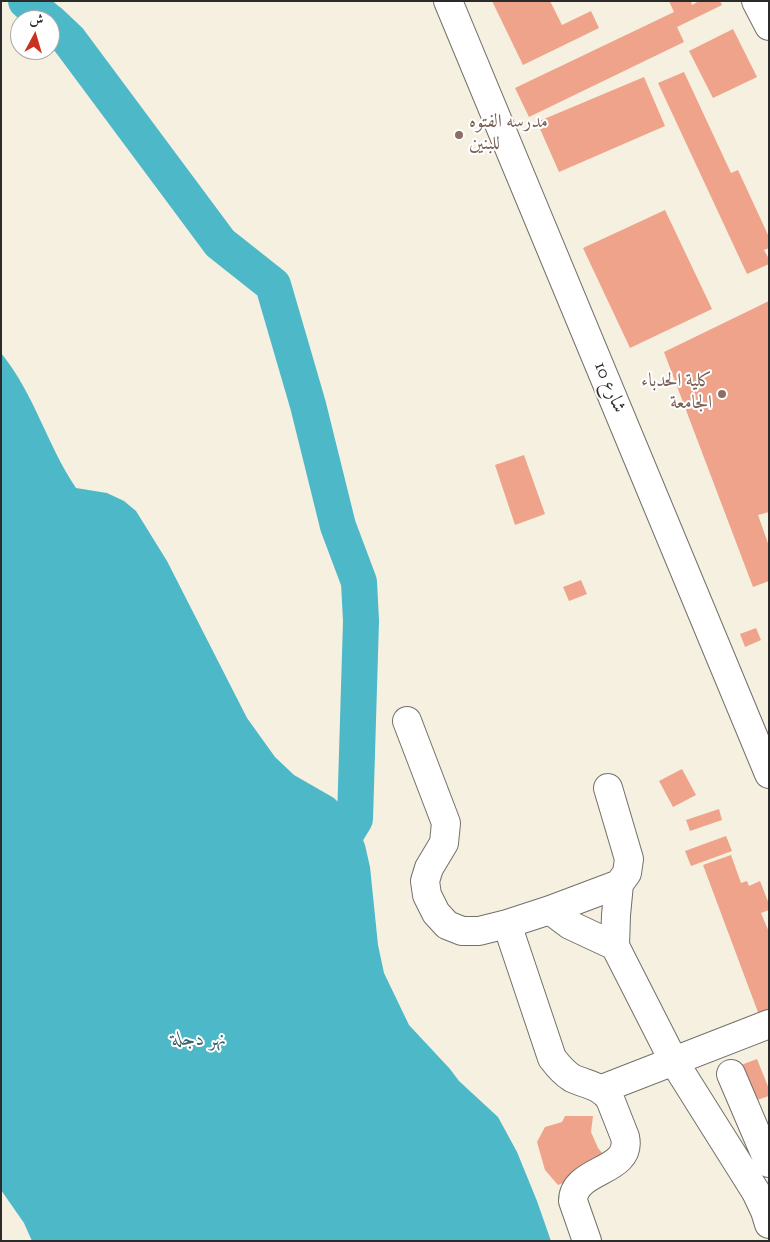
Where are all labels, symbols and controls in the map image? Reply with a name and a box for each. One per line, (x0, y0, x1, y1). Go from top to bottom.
north arrow (10, 10, 60, 60)
text: ش (29, 10, 44, 32)
place label: مدرسه الفتوه للبنين (469, 113, 548, 157)
marker: مدرسه الفتوه للبنين (453, 129, 465, 141)
street label: شارع 10 (587, 359, 629, 417)
place label: كلية الحدباء الجامعة (641, 372, 712, 416)
marker: كلية الحدباء الجامعة (716, 388, 728, 400)
water label: نهر دجلة (172, 1030, 226, 1054)

